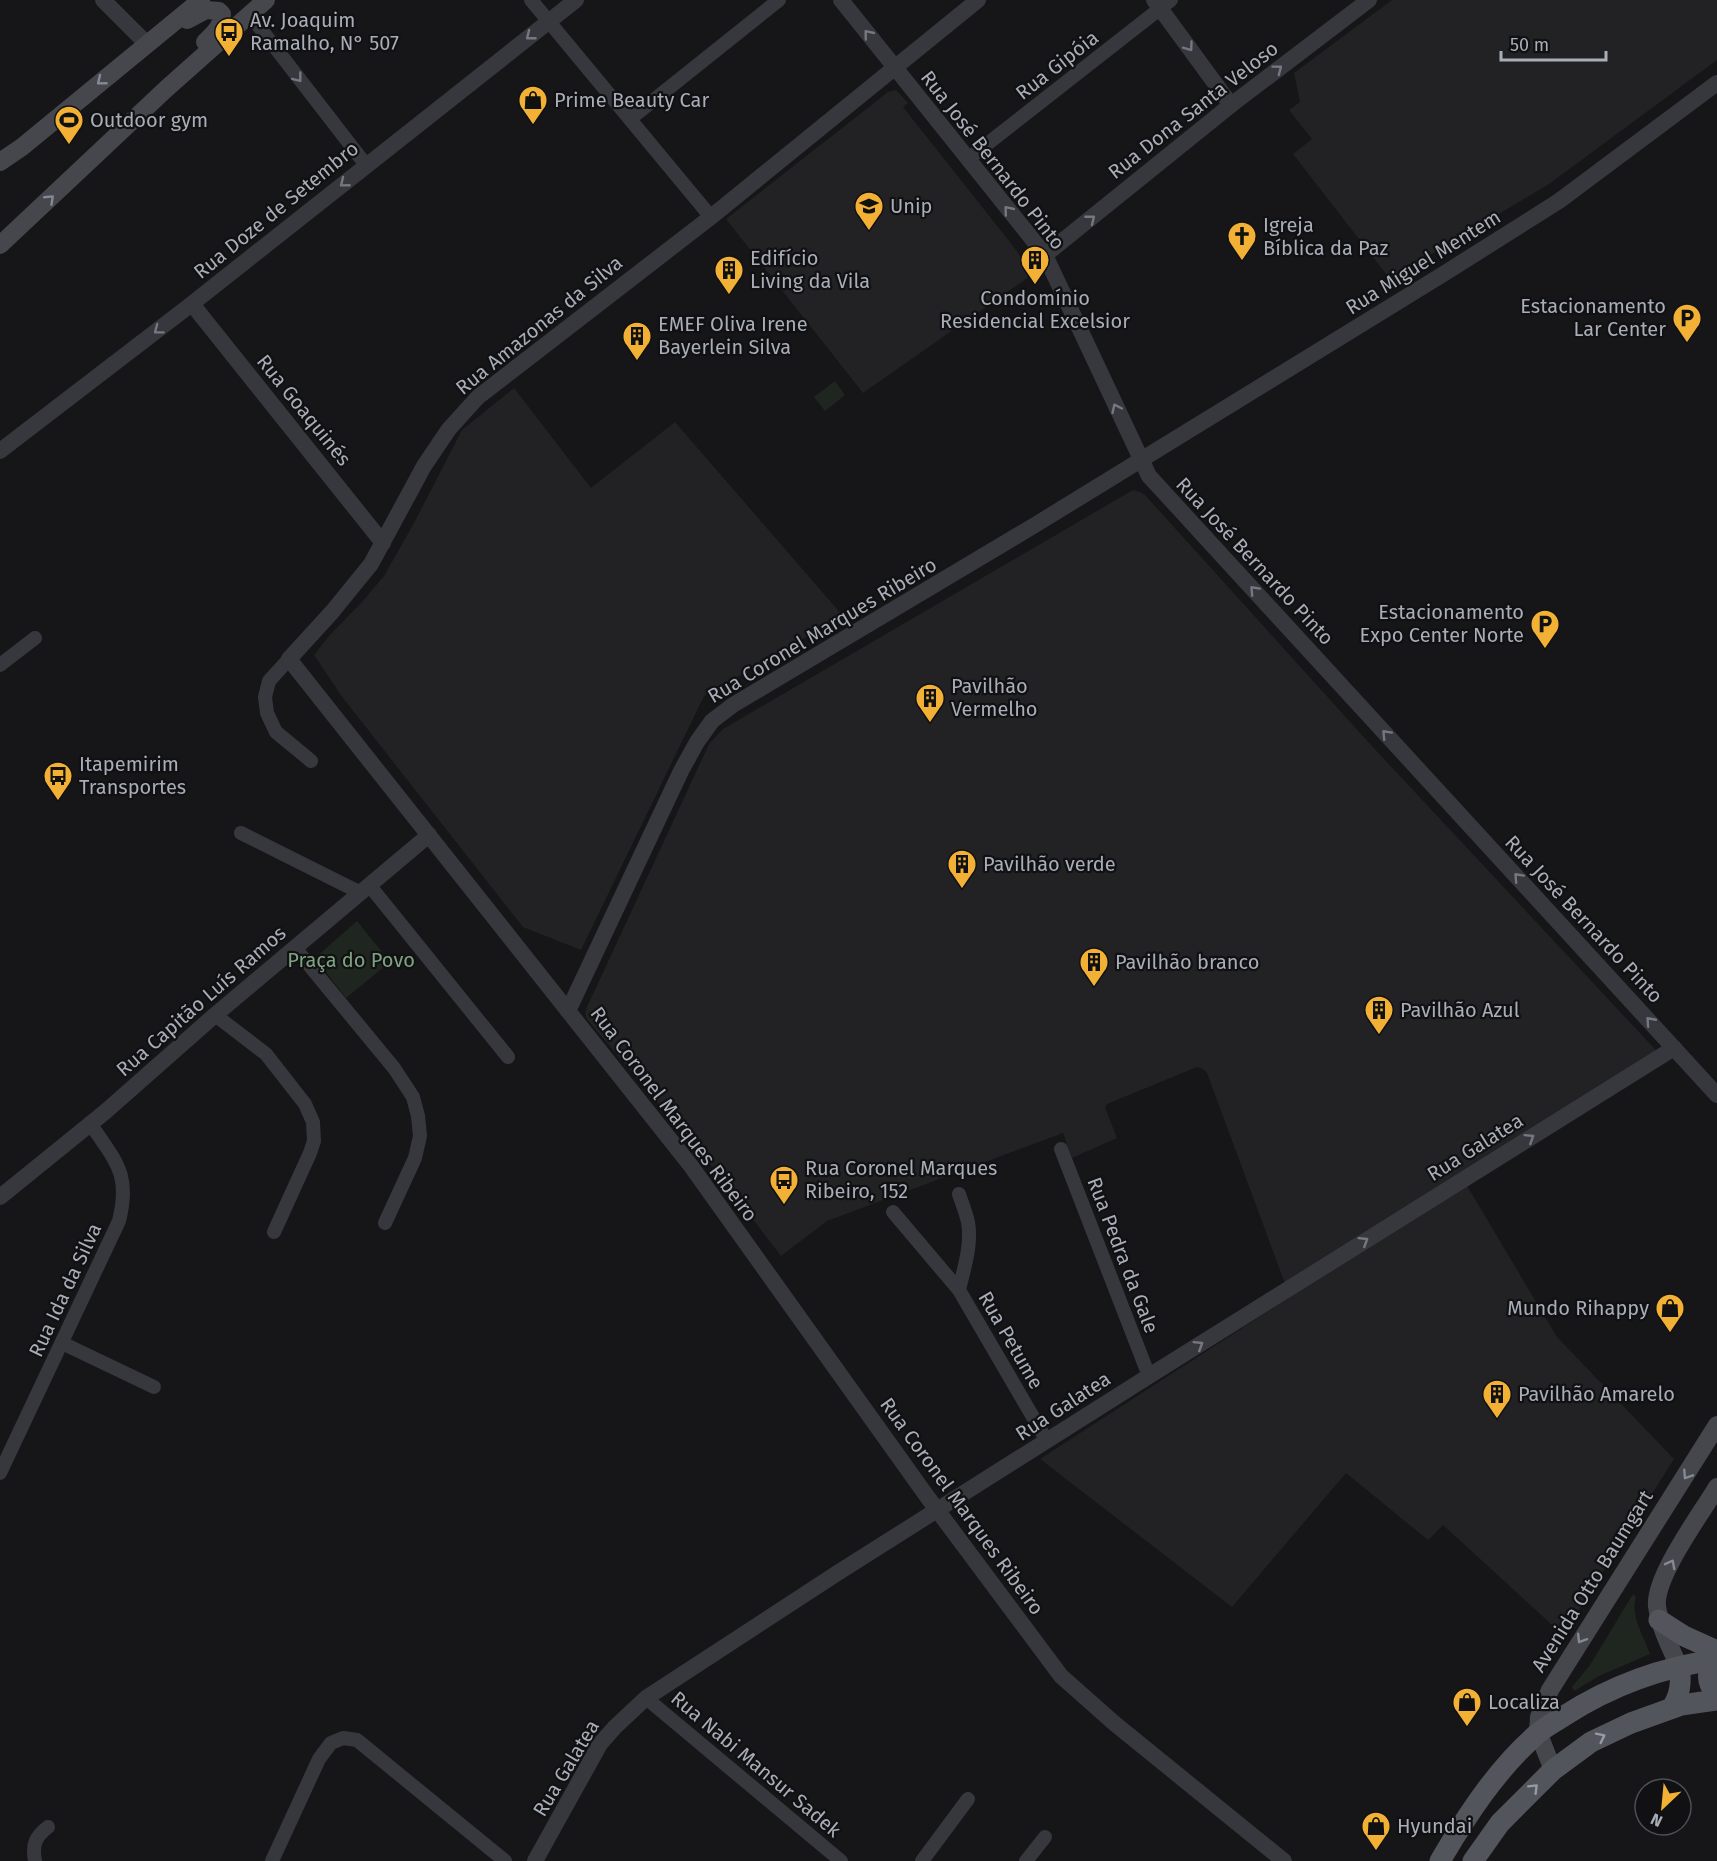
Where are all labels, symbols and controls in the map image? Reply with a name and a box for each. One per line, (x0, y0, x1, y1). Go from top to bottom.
place label: Av. Joaquim Ramalho, N° 507 (250, 8, 399, 55)
bus stop icon: Av. Joaquim Ramalho, N° 507 (213, 16, 245, 58)
scale bar (1501, 24, 1606, 62)
street label: Rua Gipóia (1011, 25, 1103, 105)
one-way arrow (526, 29, 537, 40)
one-way arrow (864, 29, 875, 40)
text: 50 m (1510, 34, 1549, 56)
street label: Rua Dona Santa Veloso (1103, 36, 1283, 184)
one-way arrow (1181, 41, 1192, 52)
street label: Rua José Bernardo Pinto (916, 66, 1070, 254)
one-way arrow (1271, 66, 1282, 77)
one-way arrow (291, 71, 302, 82)
one-way arrow (97, 74, 108, 85)
shop icon: Prime Beauty Car (517, 84, 549, 126)
place label: Prime Beauty Car (554, 88, 709, 112)
sports icon: Outdoor gym (53, 104, 85, 146)
place label: Outdoor gym (90, 108, 208, 132)
street label: Rua Doze de Setembro (189, 136, 363, 284)
one-way arrow (340, 175, 351, 186)
school or university icon: Unip (853, 190, 885, 232)
place label: Unip (890, 194, 932, 218)
one-way arrow (44, 195, 54, 206)
street label: Rua Miguel Mentem (1341, 205, 1505, 319)
one-way arrow (1005, 206, 1016, 217)
place label: Igreja Bíblica da Paz (1263, 213, 1389, 260)
one-way arrow (1084, 215, 1095, 226)
church icon: Igreja Bíblica da Paz (1226, 220, 1258, 262)
building icon: Condomínio Residencial Excelsior (1019, 244, 1051, 286)
place label: Edifício Living da Vila (750, 246, 870, 293)
street label: Rua Amazonas da Silva (451, 250, 627, 400)
building icon: Edifício Living da Vila (713, 254, 745, 296)
place label: Condomínio Residencial Excelsior (940, 286, 1130, 333)
place label: Estacionamento Lar Center (1520, 294, 1666, 341)
parking icon: Estacionamento Lar Center (1671, 302, 1703, 344)
place label: EMEF Oliva Irene Bayerlein Silva (658, 312, 808, 359)
building icon: EMEF Oliva Irene Bayerlein Silva (621, 320, 653, 362)
one-way arrow (154, 322, 165, 333)
street label: Rua Goaquinés (252, 350, 356, 470)
one-way arrow (1111, 403, 1123, 414)
street label: Rua José Bernardo Pinto (1171, 472, 1339, 650)
street label: Rua Coronel Marques Ribeiro (703, 552, 941, 708)
one-way arrow (1250, 586, 1261, 597)
place label: Estacionamento Expo Center Norte (1360, 600, 1524, 647)
parking icon: Estacionamento Expo Center Norte (1529, 608, 1561, 650)
place label: Pavilhão Vermelho (951, 674, 1038, 721)
building icon: Pavilhão Vermelho (914, 682, 946, 724)
one-way arrow (1382, 730, 1393, 740)
place label: Itapemirim Transportes (79, 752, 186, 799)
bus stop icon: Itapemirim Transportes (42, 760, 74, 802)
street label: Rua José Bernardo Pinto (1500, 830, 1668, 1008)
building icon: Pavilhão verde (946, 848, 978, 890)
place label: Pavilhão verde (983, 852, 1116, 876)
one-way arrow (1514, 874, 1525, 884)
street label: Rua Capitão Luís Ramos (111, 921, 291, 1081)
building icon: Pavilhão branco (1078, 946, 1110, 988)
park label: Praça do Povo (287, 948, 415, 973)
place label: Pavilhão branco (1115, 950, 1259, 974)
building icon: Pavilhão Azul (1363, 994, 1395, 1036)
place label: Pavilhão Azul (1400, 998, 1520, 1022)
street label: Rua Coronel Marques Ribeiro (585, 1002, 763, 1226)
one-way arrow (1646, 1017, 1657, 1028)
street label: Rua Galatea (1423, 1108, 1527, 1186)
one-way arrow (1523, 1134, 1534, 1145)
place label: Rua Coronel Marques Ribeiro, 152 (805, 1156, 997, 1203)
bus stop icon: Rua Coronel Marques Ribeiro, 152 (768, 1164, 800, 1206)
street label: Rua Pedra da Gale (1082, 1174, 1164, 1336)
street label: Rua Ida da Silva (24, 1219, 106, 1361)
one-way arrow (1358, 1237, 1368, 1249)
street label: Rua Petume (973, 1287, 1049, 1393)
shop icon: Mundo Rihappy (1654, 1292, 1686, 1334)
place label: Mundo Rihappy (1507, 1296, 1649, 1320)
one-way arrow (1193, 1340, 1203, 1352)
street label: Rua Galatea (1011, 1366, 1115, 1446)
building icon: Pavilhão Amarelo (1481, 1378, 1513, 1420)
place label: Pavilhão Amarelo (1518, 1382, 1675, 1406)
street label: Rua Coronel Marques Ribeiro (875, 1393, 1049, 1619)
one-way arrow (1683, 1468, 1694, 1479)
street label: Avenida Otto Baumgart (1526, 1485, 1658, 1677)
one-way arrow (1664, 1560, 1675, 1571)
one-way arrow (1577, 1633, 1589, 1643)
street label: Rua Nabi Mansur Sadek (666, 1686, 846, 1843)
shop icon: Localiza (1451, 1686, 1483, 1728)
place label: Localiza (1488, 1690, 1560, 1714)
street label: Rua Galatea (528, 1715, 604, 1821)
one-way arrow (1595, 1733, 1606, 1745)
north arrow (1633, 1777, 1693, 1837)
one-way arrow (1527, 1785, 1538, 1796)
text: N (1648, 1809, 1666, 1831)
shop icon: Hyundai (1360, 1810, 1392, 1852)
place label: Hyundai (1397, 1814, 1472, 1838)

